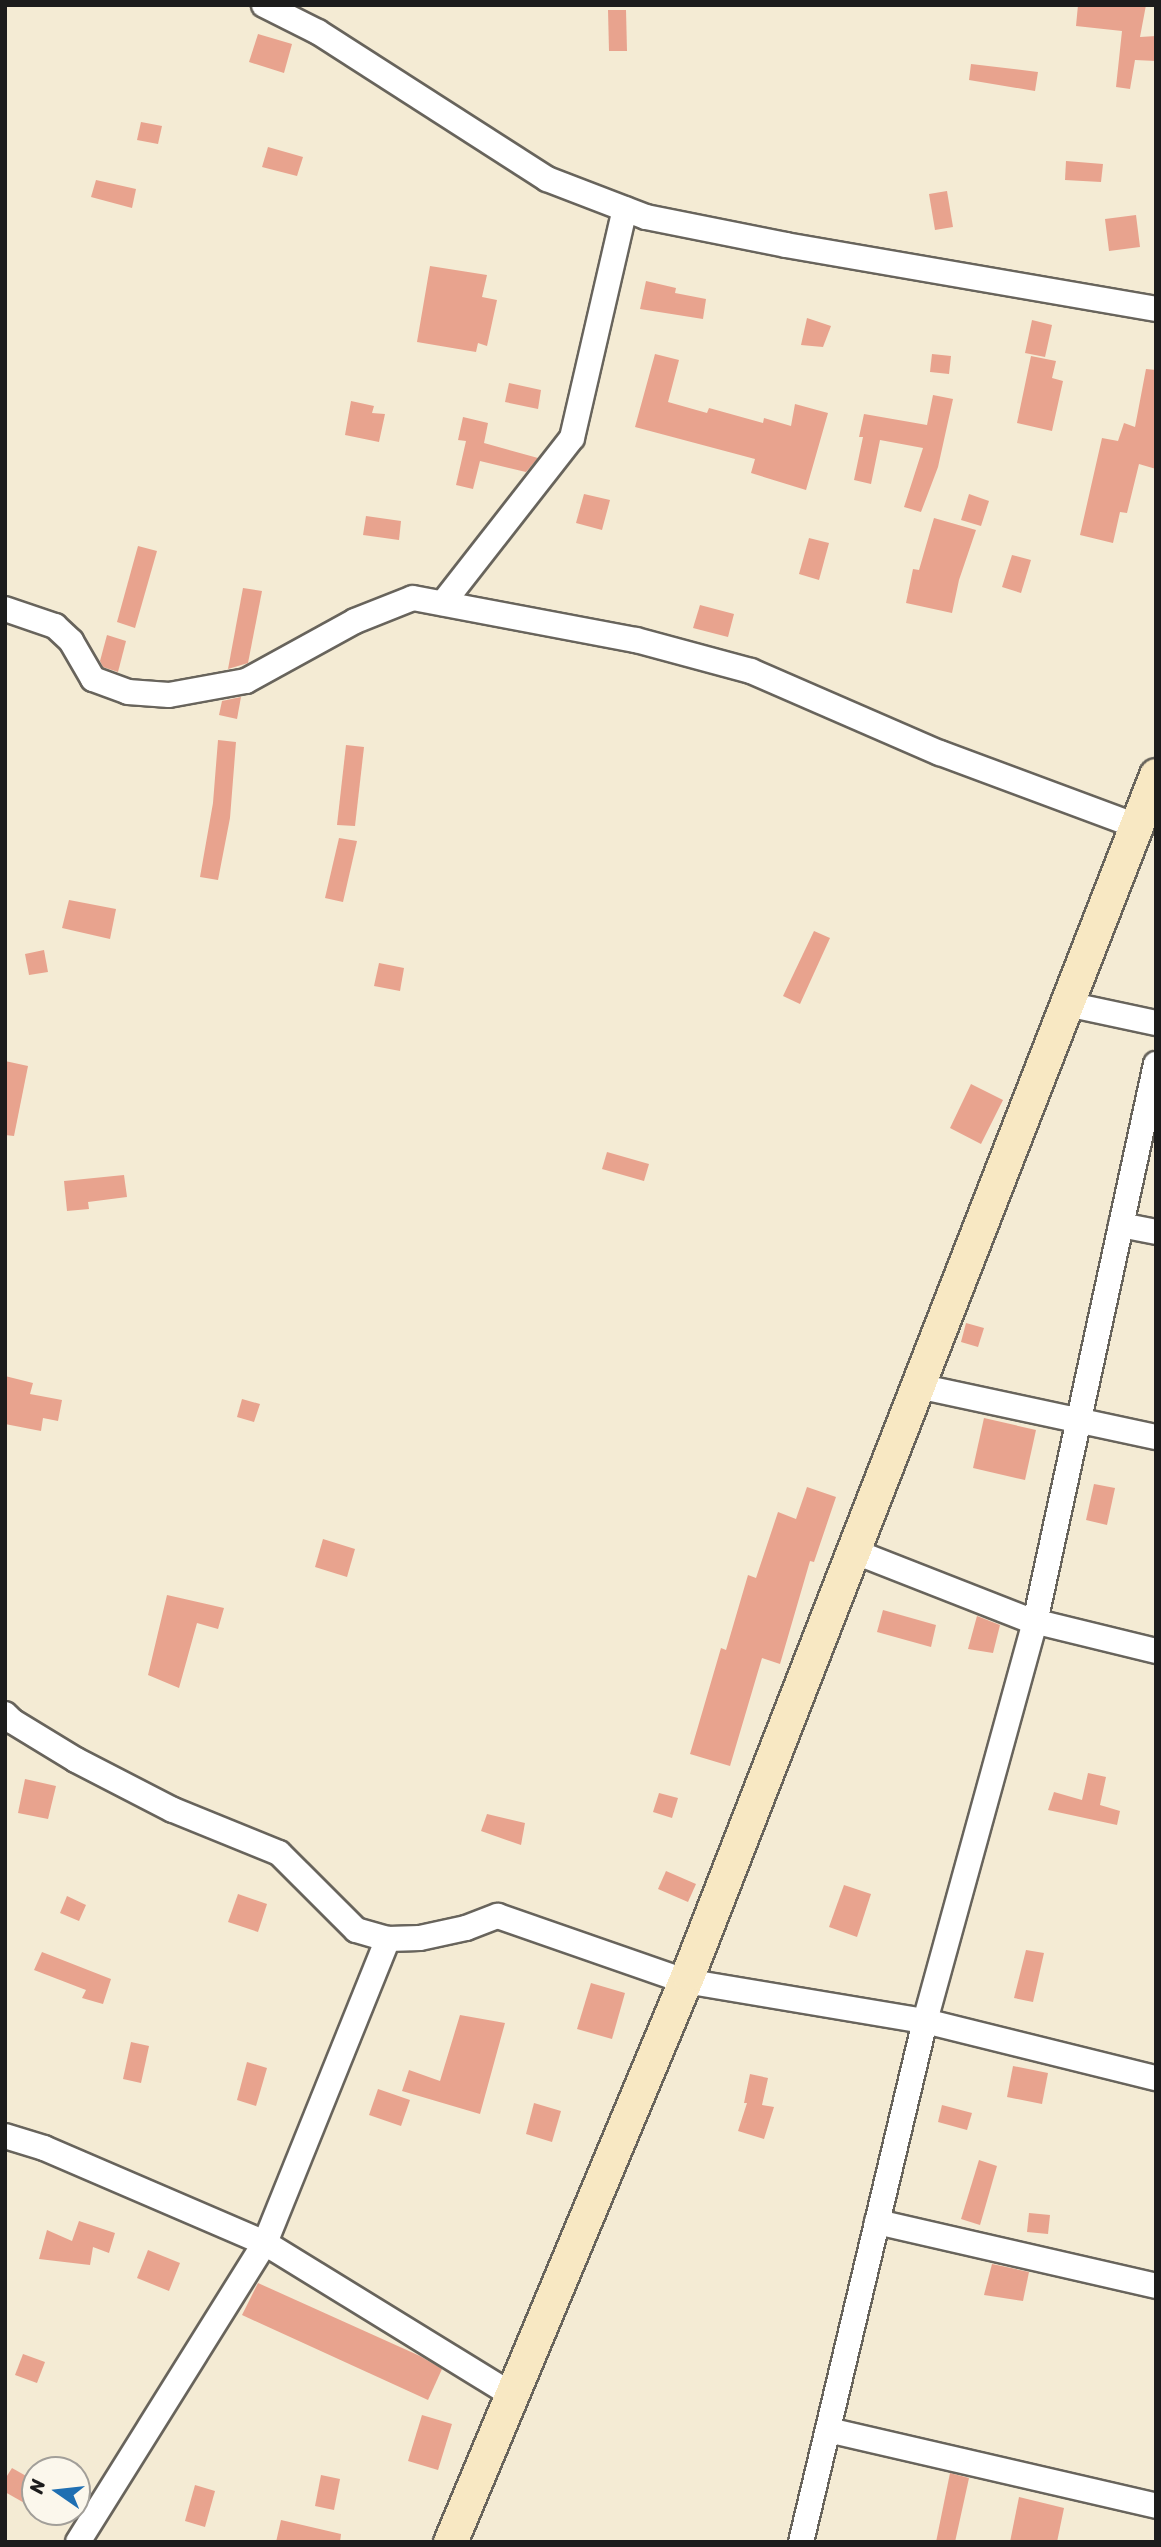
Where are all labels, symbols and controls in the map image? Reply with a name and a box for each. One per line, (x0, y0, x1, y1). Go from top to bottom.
north arrow (21, 2456, 91, 2526)
text: N (19, 2476, 55, 2497)

